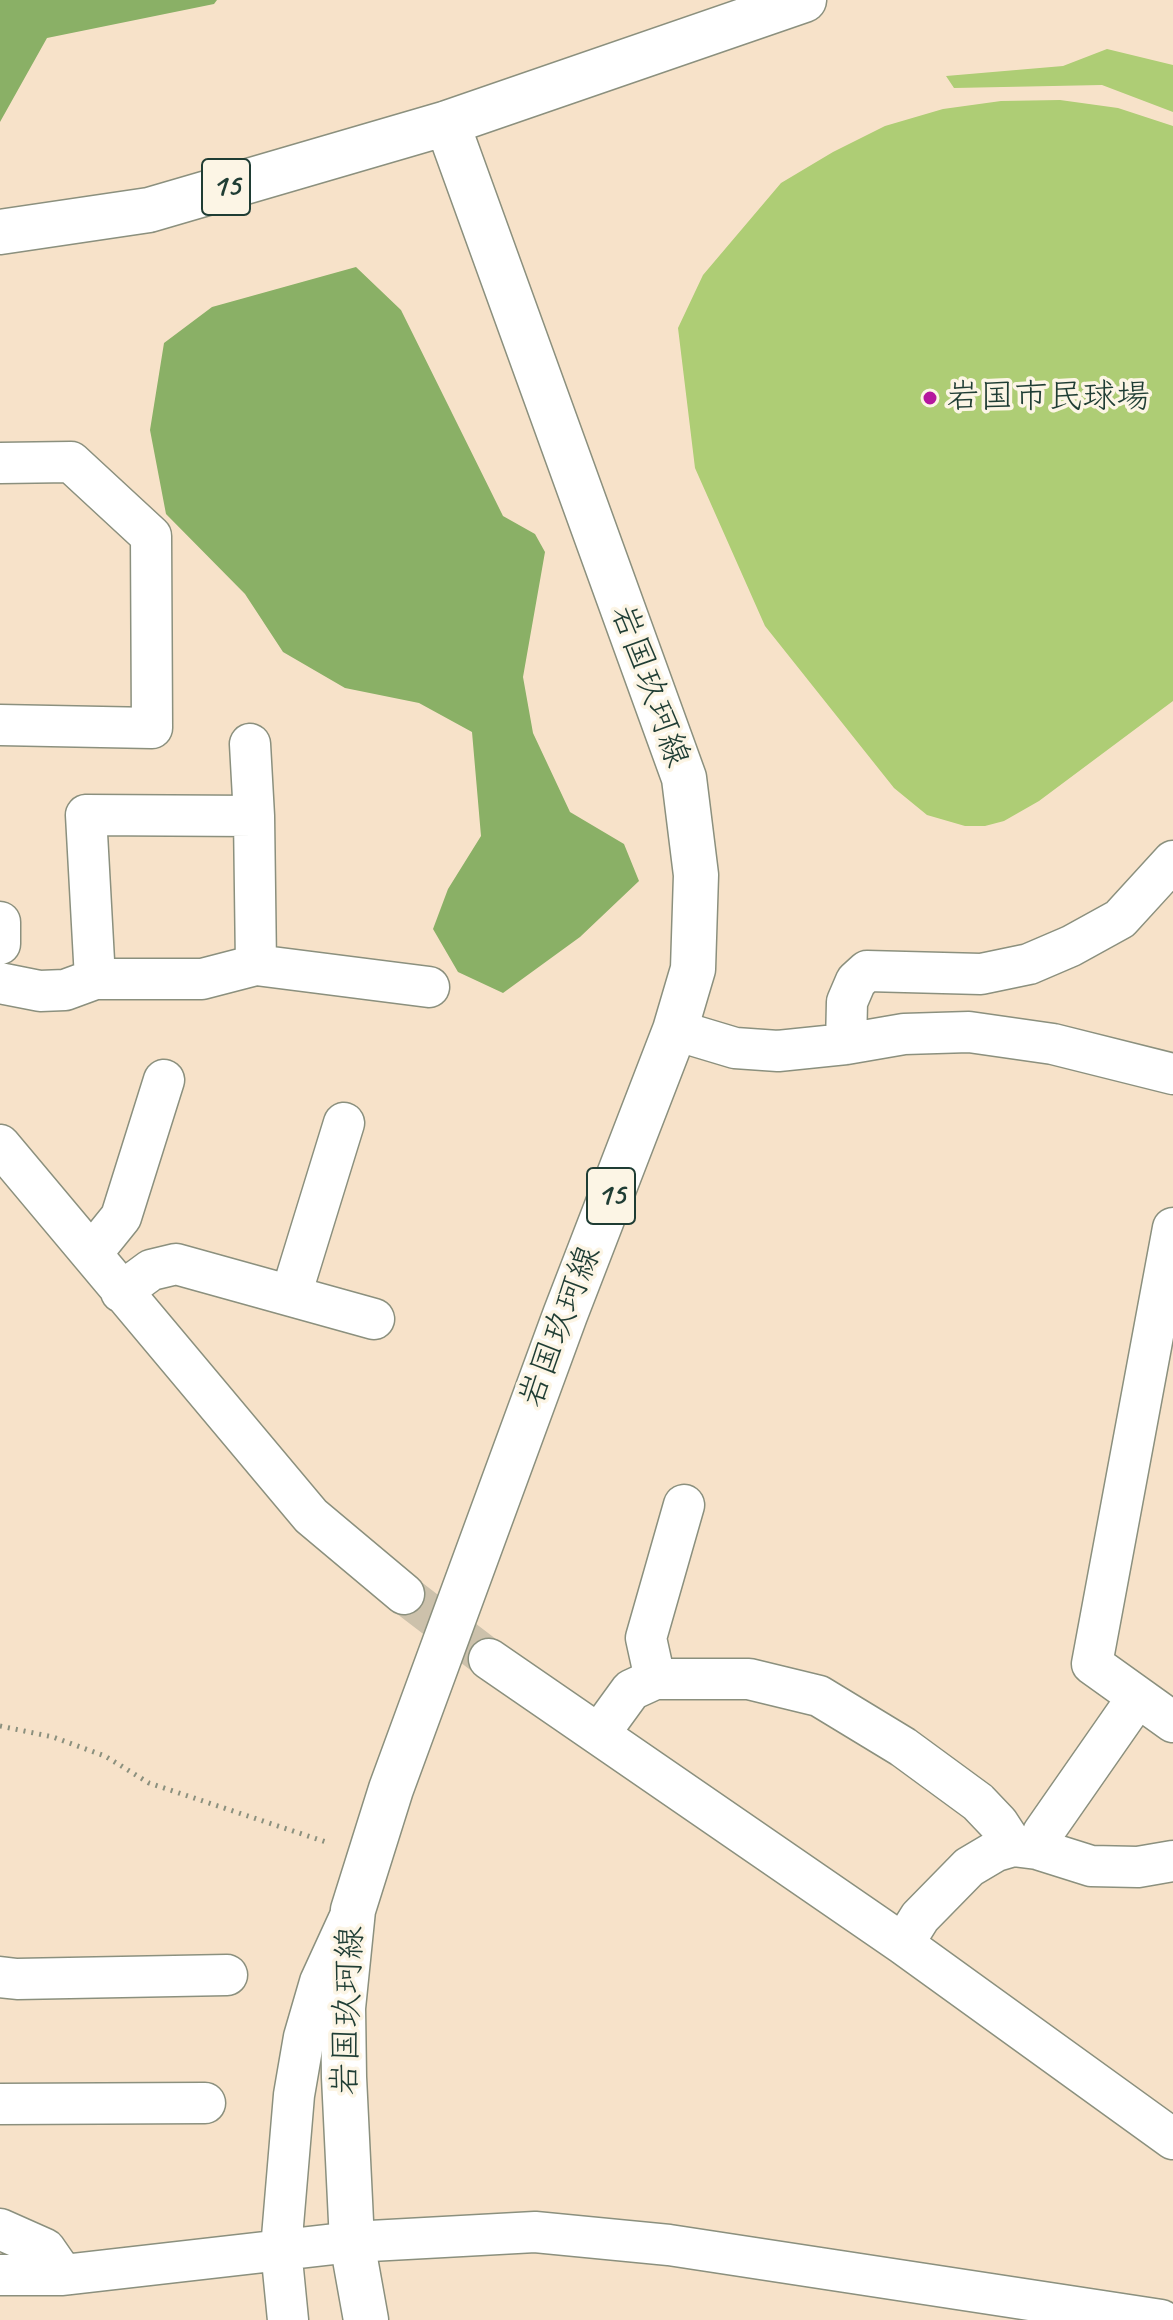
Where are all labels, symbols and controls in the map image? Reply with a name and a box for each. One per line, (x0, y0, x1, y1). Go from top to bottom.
road number: 15 (202, 159, 250, 215)
place label: 岩国市民球場 (946, 378, 1150, 418)
marker: 岩国市民球場 (921, 389, 939, 407)
street label: 岩国玖珂線 (601, 599, 697, 773)
road number: 15 (587, 1168, 635, 1224)
street label: 岩国玖珂線 (511, 1240, 611, 1414)
street label: 岩国玖珂線 (326, 1925, 372, 2097)

